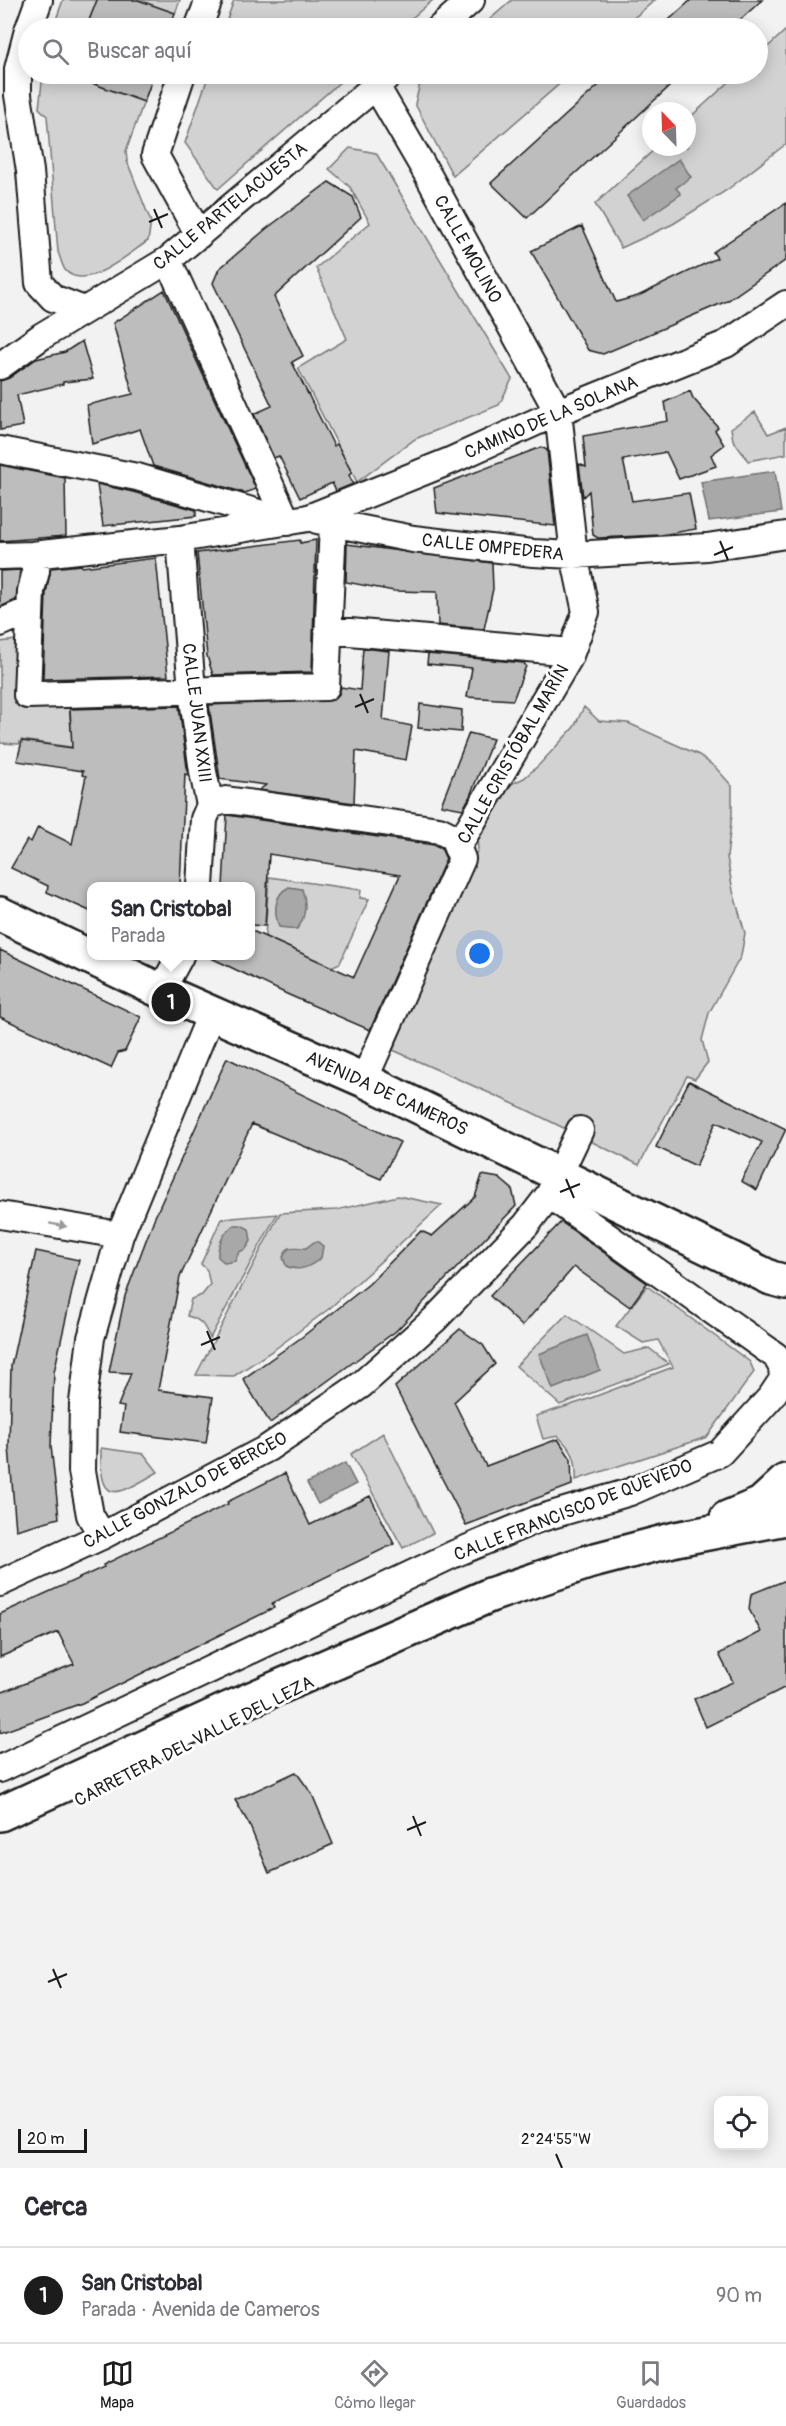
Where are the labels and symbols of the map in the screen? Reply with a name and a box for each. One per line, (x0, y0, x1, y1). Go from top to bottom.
north arrow (642, 102, 696, 156)
street label: CALLE PARTELACUESTA (149, 137, 312, 276)
street label: CALLE MOLINO (429, 191, 507, 307)
street label: CAMINO DE LA SOLANA (461, 370, 642, 464)
street label: CALLE OMPEDERA (421, 529, 565, 566)
street label: CALLE JUAN XXIII (177, 642, 216, 784)
street label: CALLE CRISTÓBAL MARÍN (452, 660, 574, 848)
your location (465, 939, 494, 968)
pin: 1 (152, 980, 190, 1024)
street label: AVENIDA DE CAMEROS (302, 1046, 471, 1141)
one-way arrow (48, 1221, 67, 1230)
street label: CALLE GONZALO DE BERCEO (79, 1427, 291, 1554)
street label: CALLE FRANCISCO DE QUEVEDO (451, 1454, 696, 1567)
street label: CARRETERA DEL VALLE DEL LEZA (71, 1671, 318, 1812)
scale bar (18, 2126, 87, 2154)
text: 2°24'55"W (521, 2130, 591, 2149)

